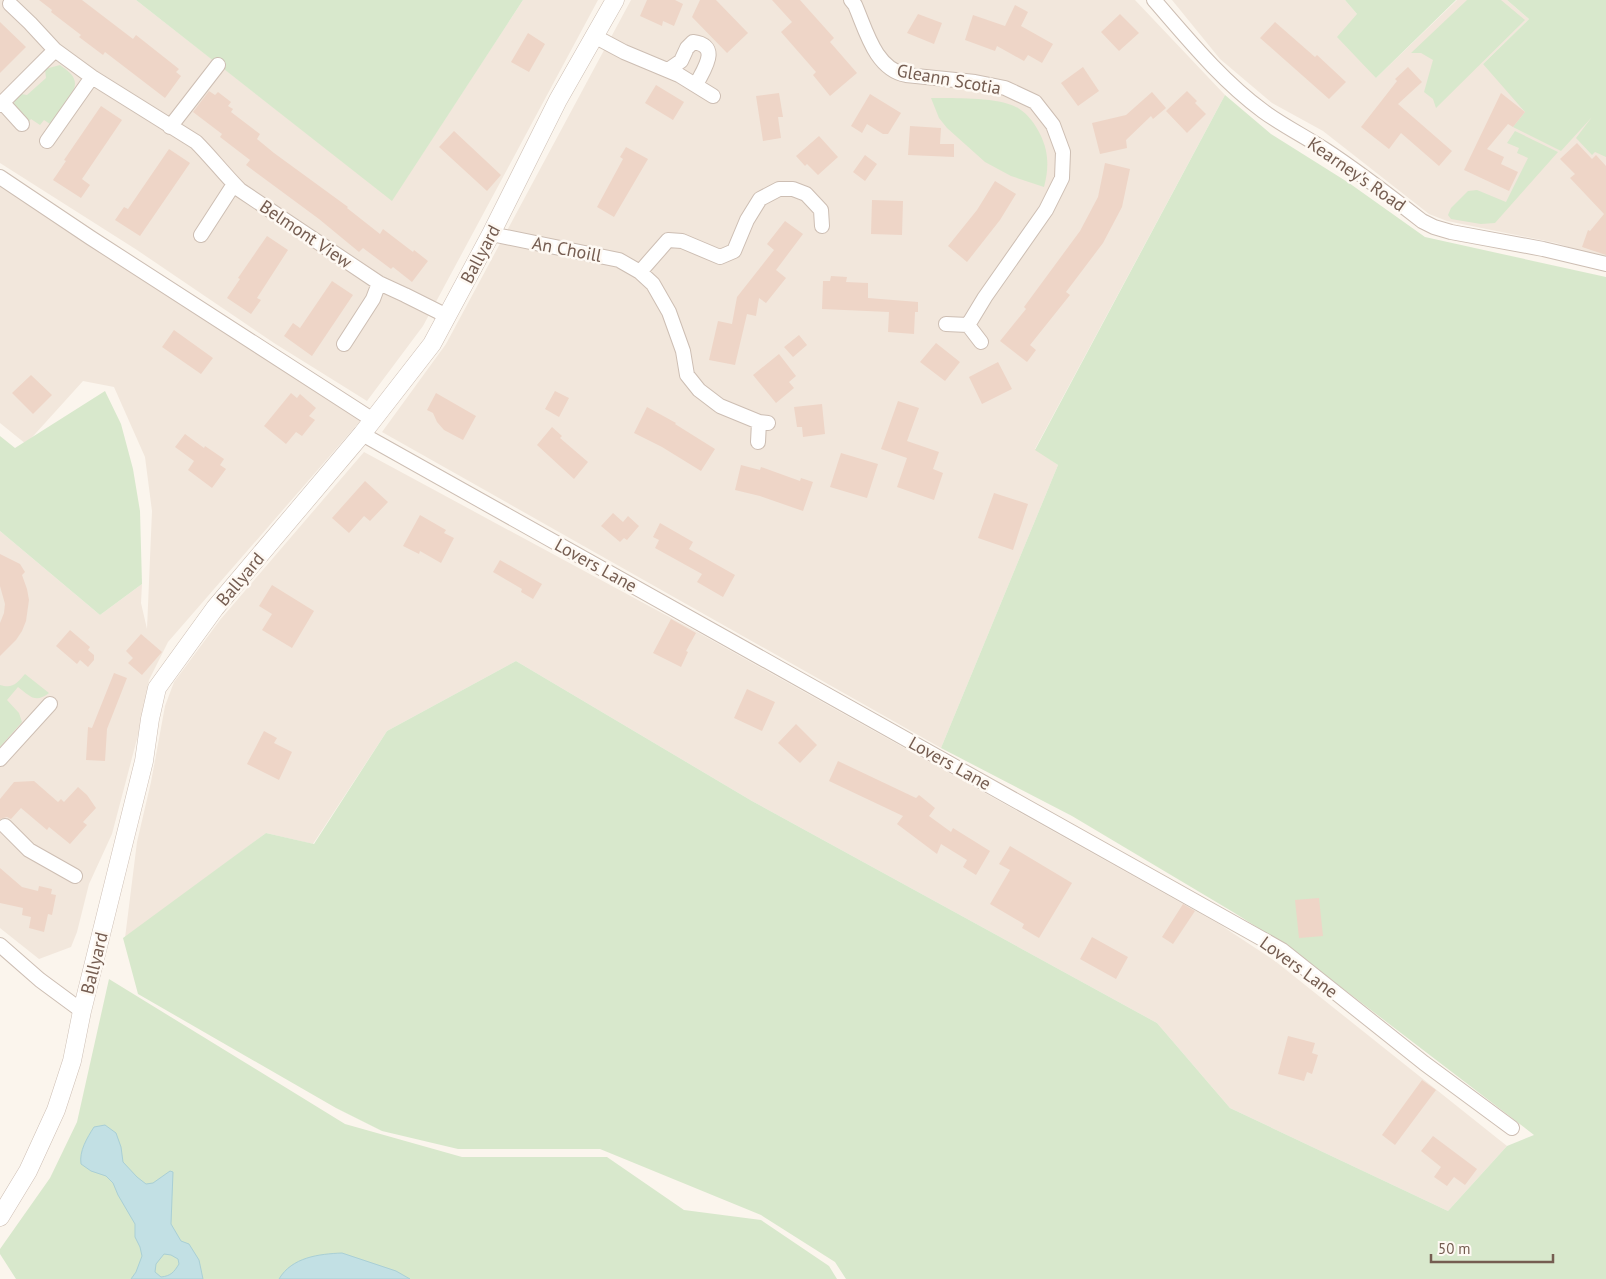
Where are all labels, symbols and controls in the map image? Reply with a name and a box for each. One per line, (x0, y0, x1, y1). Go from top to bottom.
street label: Gleann Scotia (895, 59, 1003, 99)
street label: Kearney's Road (1303, 132, 1411, 216)
street label: Belmont View (255, 195, 357, 274)
street label: Ballyard (455, 221, 505, 287)
street label: An Choill (530, 231, 604, 267)
street label: Lovers Lane (551, 533, 641, 597)
street label: Ballyard (211, 547, 269, 611)
street label: Lovers Lane (905, 731, 995, 795)
street label: Ballyard (75, 930, 113, 996)
street label: Lovers Lane (1256, 931, 1342, 1003)
scale bar (1431, 1232, 1554, 1264)
text: 50 m (1438, 1239, 1471, 1258)

